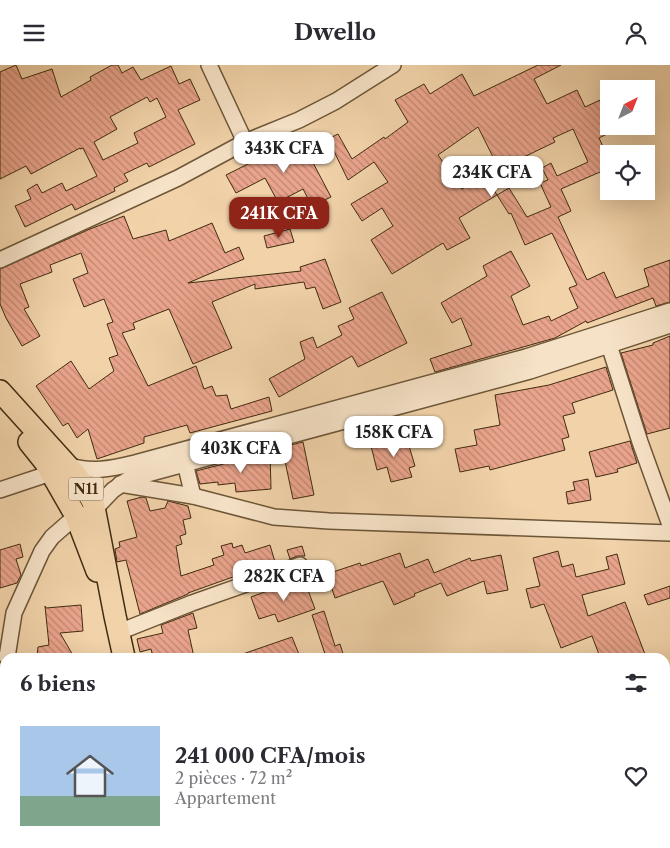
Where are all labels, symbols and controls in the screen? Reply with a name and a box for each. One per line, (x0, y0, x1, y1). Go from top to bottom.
icon: menu (20, 19, 48, 47)
text: Dwello (294, 19, 376, 46)
icon: person (622, 19, 650, 47)
north arrow (600, 80, 655, 135)
map controls (600, 80, 655, 200)
pin: 343K CFA (232, 131, 336, 174)
text: 343K CFA (244, 138, 324, 158)
button: locate (600, 145, 655, 200)
pin: 234K CFA (440, 155, 544, 198)
text: 234K CFA (452, 162, 532, 182)
pin: 241K CFA (227, 197, 331, 239)
text: 241K CFA (240, 203, 318, 223)
pin: 158K CFA (342, 415, 446, 458)
text: 158K CFA (355, 422, 433, 442)
pin: 403K CFA (189, 431, 293, 474)
text: 403K CFA (201, 438, 281, 458)
road number: N11 (68, 477, 104, 501)
pin: 282K CFA (232, 559, 336, 602)
text: 282K CFA (244, 566, 324, 586)
icon: filters (622, 669, 650, 697)
text: 6 biens (20, 671, 96, 696)
text: 241 000 CFA/mois (175, 743, 365, 768)
icon: home (60, 746, 120, 806)
icon: heart (622, 762, 650, 790)
text: 2 pièces · 72 m² (175, 768, 292, 788)
text: Appartement (175, 788, 276, 808)

